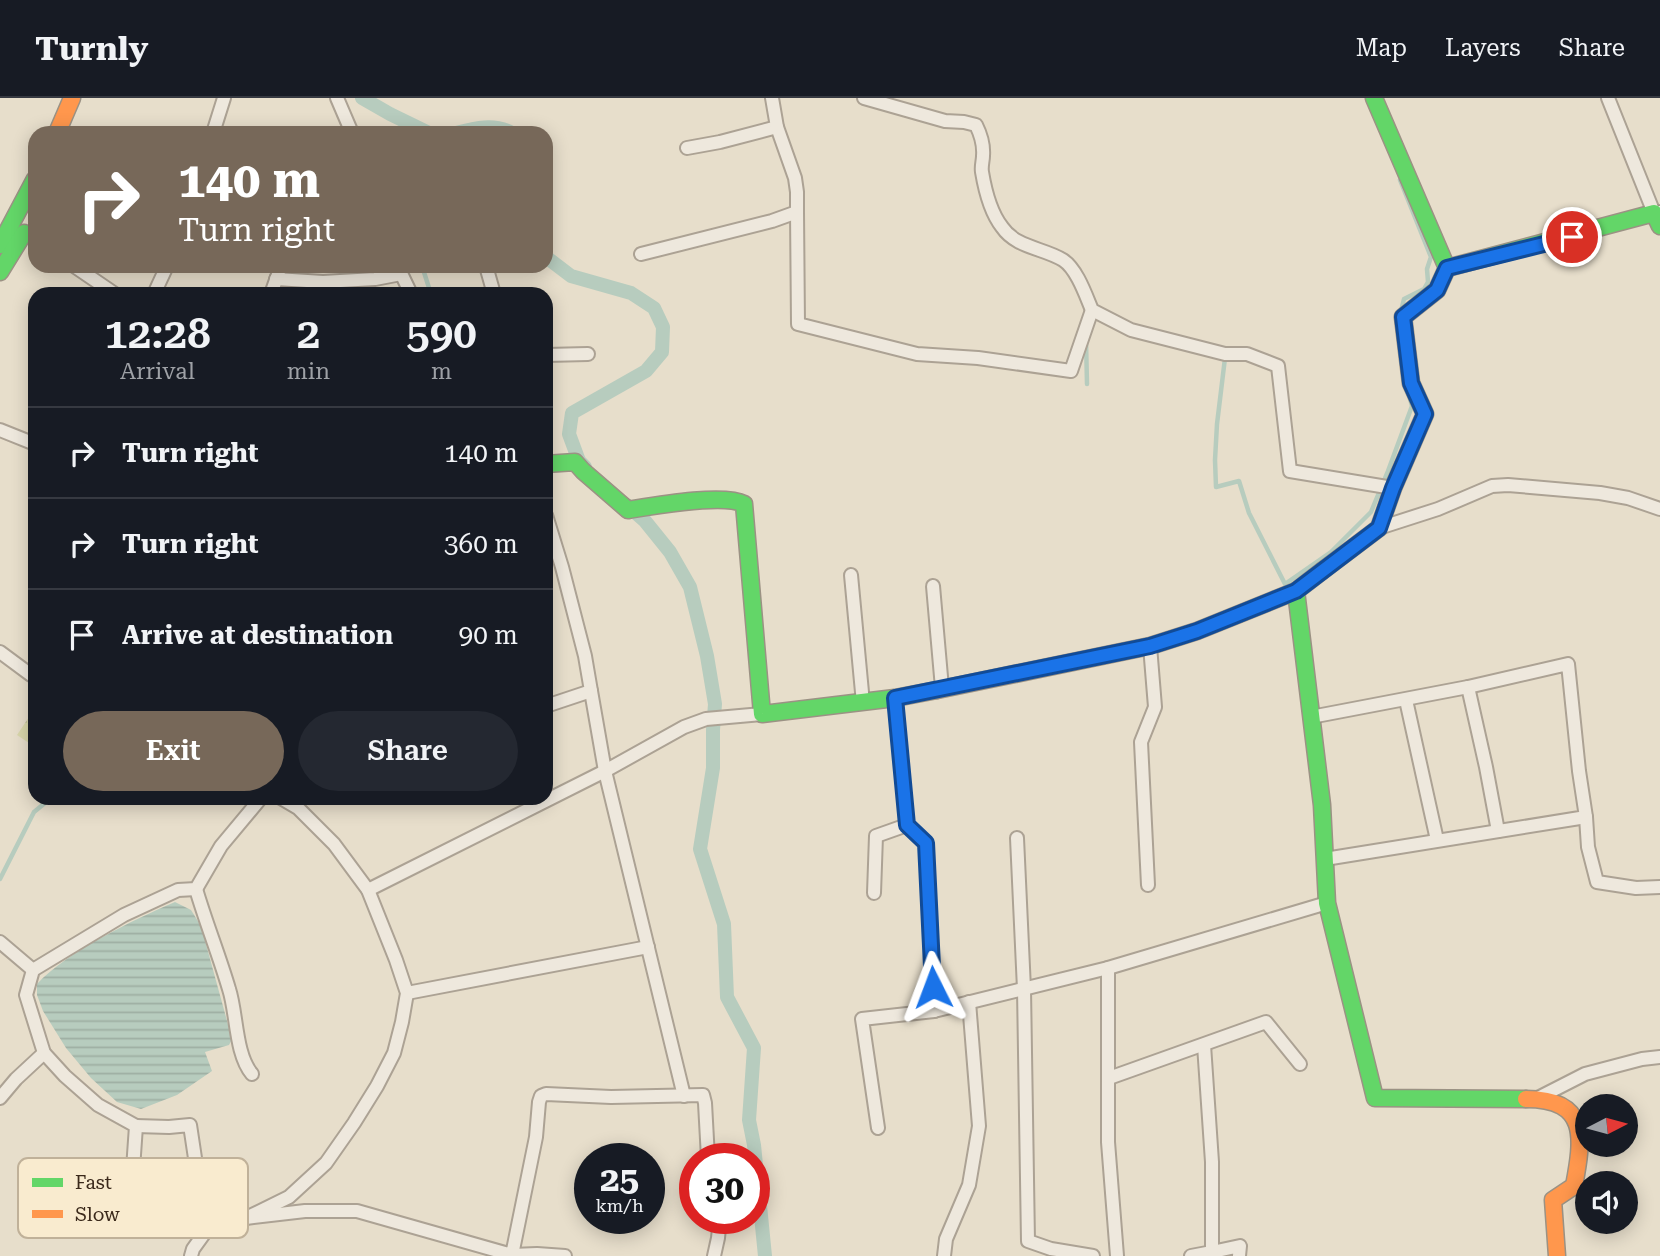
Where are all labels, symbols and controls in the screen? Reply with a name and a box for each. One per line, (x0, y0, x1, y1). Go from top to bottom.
text: Turnly (35, 29, 149, 68)
text: Map (1356, 34, 1407, 62)
text: Layers (1445, 34, 1521, 62)
text: Share (1559, 34, 1625, 62)
text: 140 m (178, 152, 320, 209)
icon: right (63, 154, 154, 245)
pin (1542, 207, 1602, 267)
text: Turn right (178, 211, 335, 249)
icon: arrive (1553, 218, 1591, 256)
text: 12:28 (104, 309, 211, 358)
text: 2 (297, 309, 320, 358)
text: 590 (406, 309, 477, 358)
text: Arrival (120, 358, 195, 385)
text: min (287, 358, 330, 385)
text: m (431, 358, 452, 385)
icon: right (63, 434, 101, 472)
text: Turn right (122, 438, 258, 468)
text: 140 m (444, 438, 518, 468)
icon: right (63, 525, 101, 563)
text: Turn right (122, 529, 258, 559)
text: 360 m (444, 529, 518, 559)
icon: arrive (63, 616, 101, 654)
text: Arrive at destination (122, 620, 393, 650)
text: 90 m (459, 620, 518, 650)
button: Exit (63, 711, 284, 791)
button: Share (298, 711, 518, 791)
position arrow (896, 950, 970, 1024)
north arrow (1575, 1094, 1638, 1157)
map controls (1575, 1094, 1638, 1234)
speed limit sign: 30 (679, 1143, 770, 1234)
legend (18, 1158, 248, 1238)
text: 25 (600, 1159, 639, 1200)
text: Fast (75, 1171, 112, 1194)
button: sound (1575, 1171, 1638, 1234)
text: km/h (595, 1195, 644, 1216)
text: Slow (75, 1203, 120, 1226)

